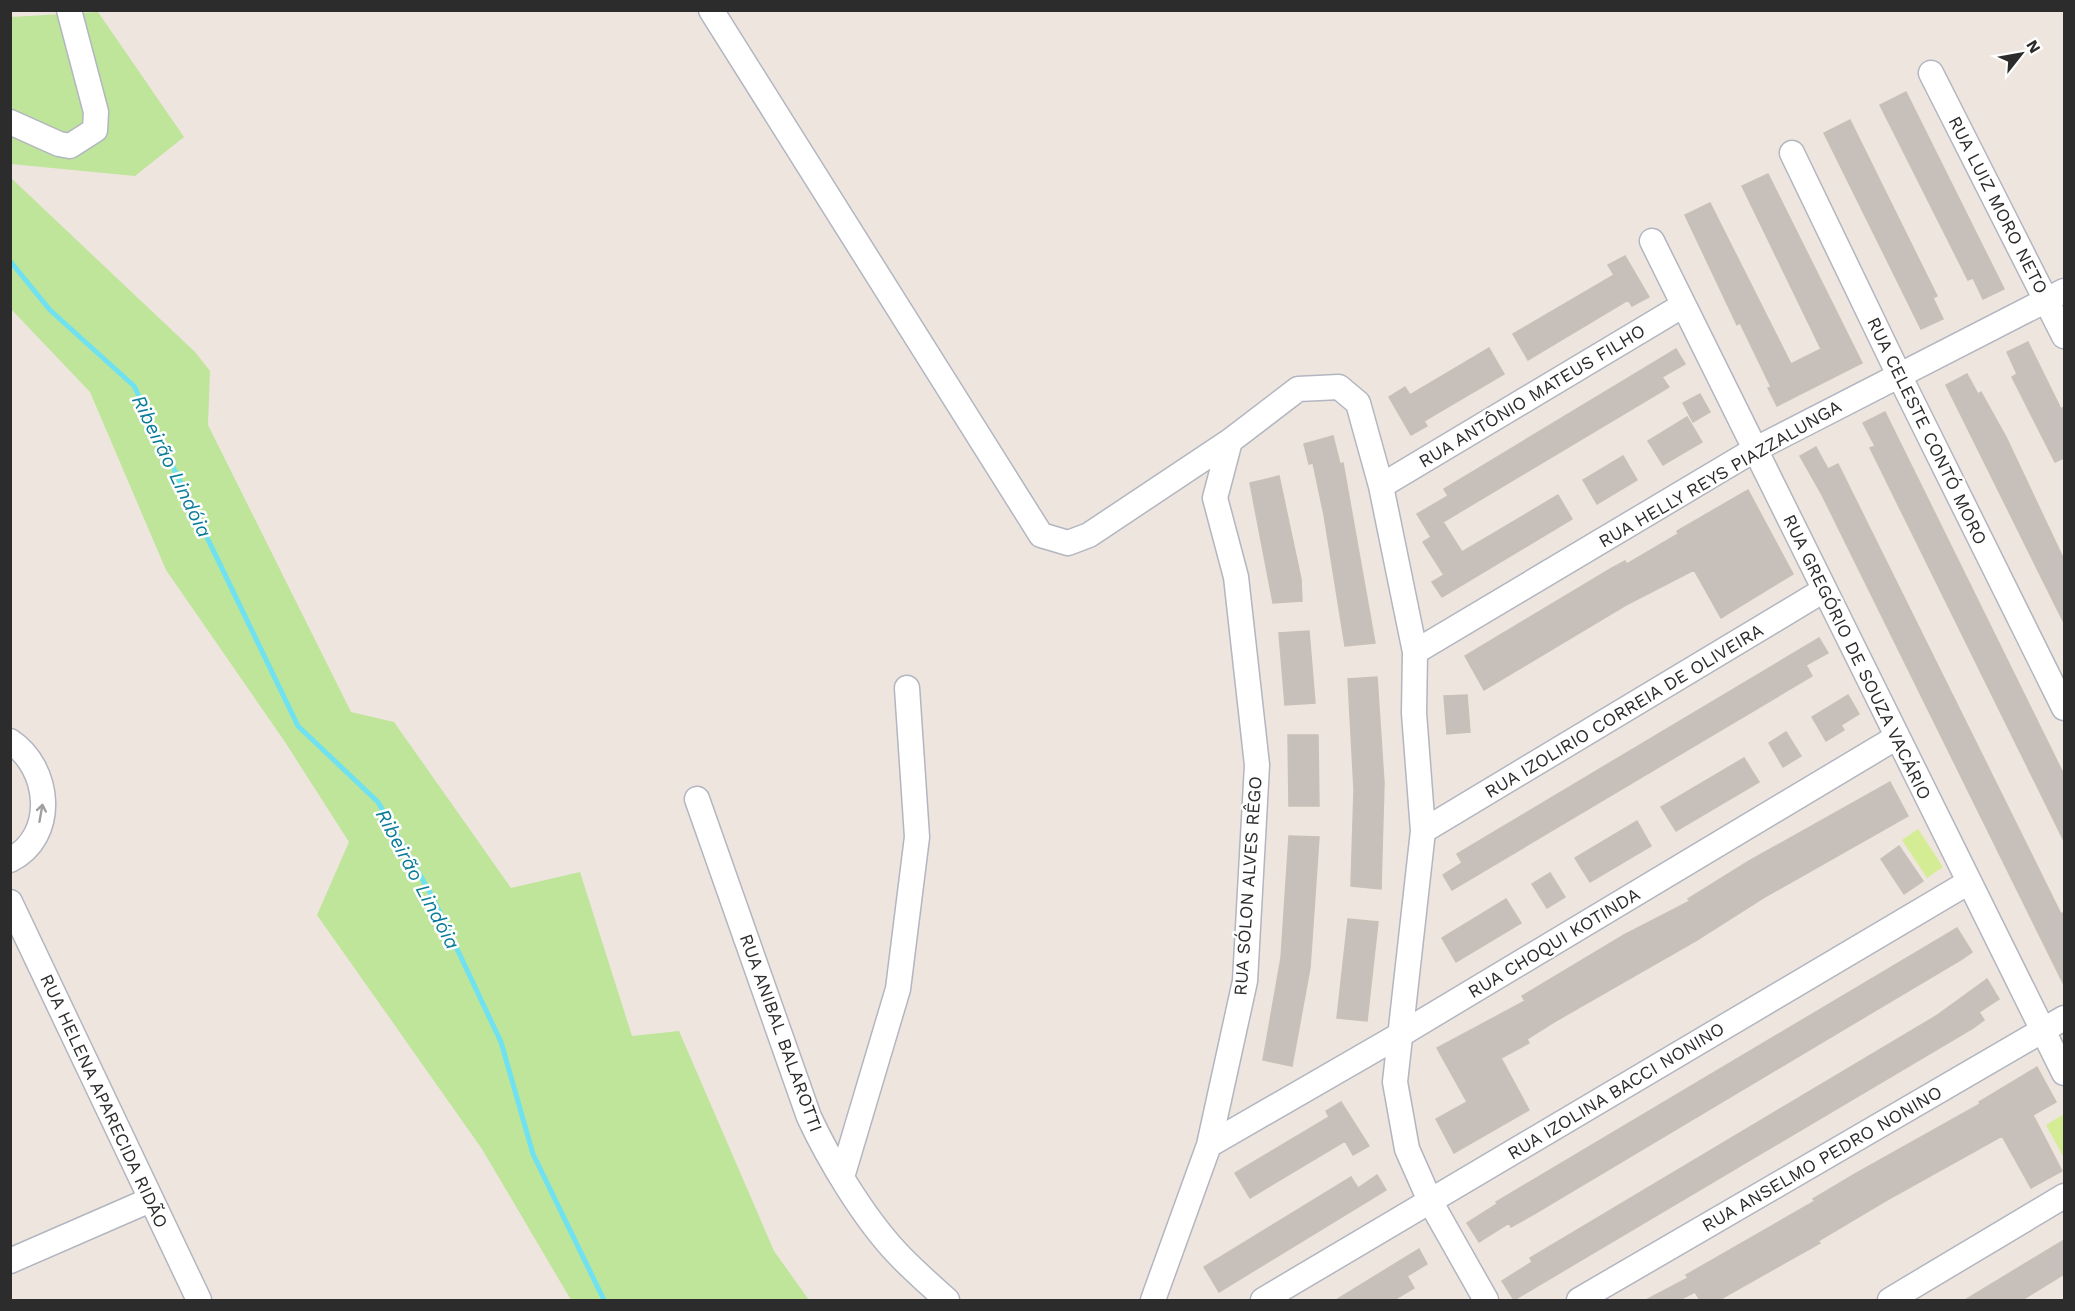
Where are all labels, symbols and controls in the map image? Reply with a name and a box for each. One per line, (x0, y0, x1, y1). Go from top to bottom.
north arrow (1991, 24, 2051, 84)
text: N (2022, 37, 2045, 57)
street label: RUA LUIZ MORO NETO (1944, 112, 2052, 297)
street label: RUA CELESTE CONTÓ MORO (1863, 314, 1992, 548)
street label: RUA ANTÔNIO MATEUS FILHO (1415, 320, 1649, 472)
water label: Ribeirão Lindóia (127, 391, 217, 541)
street label: RUA HELLY REYS PIAZZALUNGA (1595, 395, 1845, 552)
street label: RUA GREGÓRIO DE SOUZA VACÁRIO (1779, 511, 1936, 803)
street label: RUA IZOLIRIO CORREIA DE OLIVEIRA (1481, 619, 1767, 802)
street label: RUA SÓLON ALVES RÊGO (1229, 775, 1266, 997)
one-way arrow (36, 804, 47, 823)
water label: Ribeirão Lindóia (371, 805, 465, 953)
street label: RUA CHOQUI KOTINDA (1464, 883, 1643, 1002)
street label: RUA ANIBAL BALAROTTI (736, 931, 827, 1135)
street label: RUA HELENA APARECIDA RIDÃO (36, 970, 173, 1231)
street label: RUA IZOLINA BACCI NONINO (1504, 1017, 1728, 1164)
street label: RUA ANSELMO PEDRO NONINO (1698, 1081, 1945, 1236)

